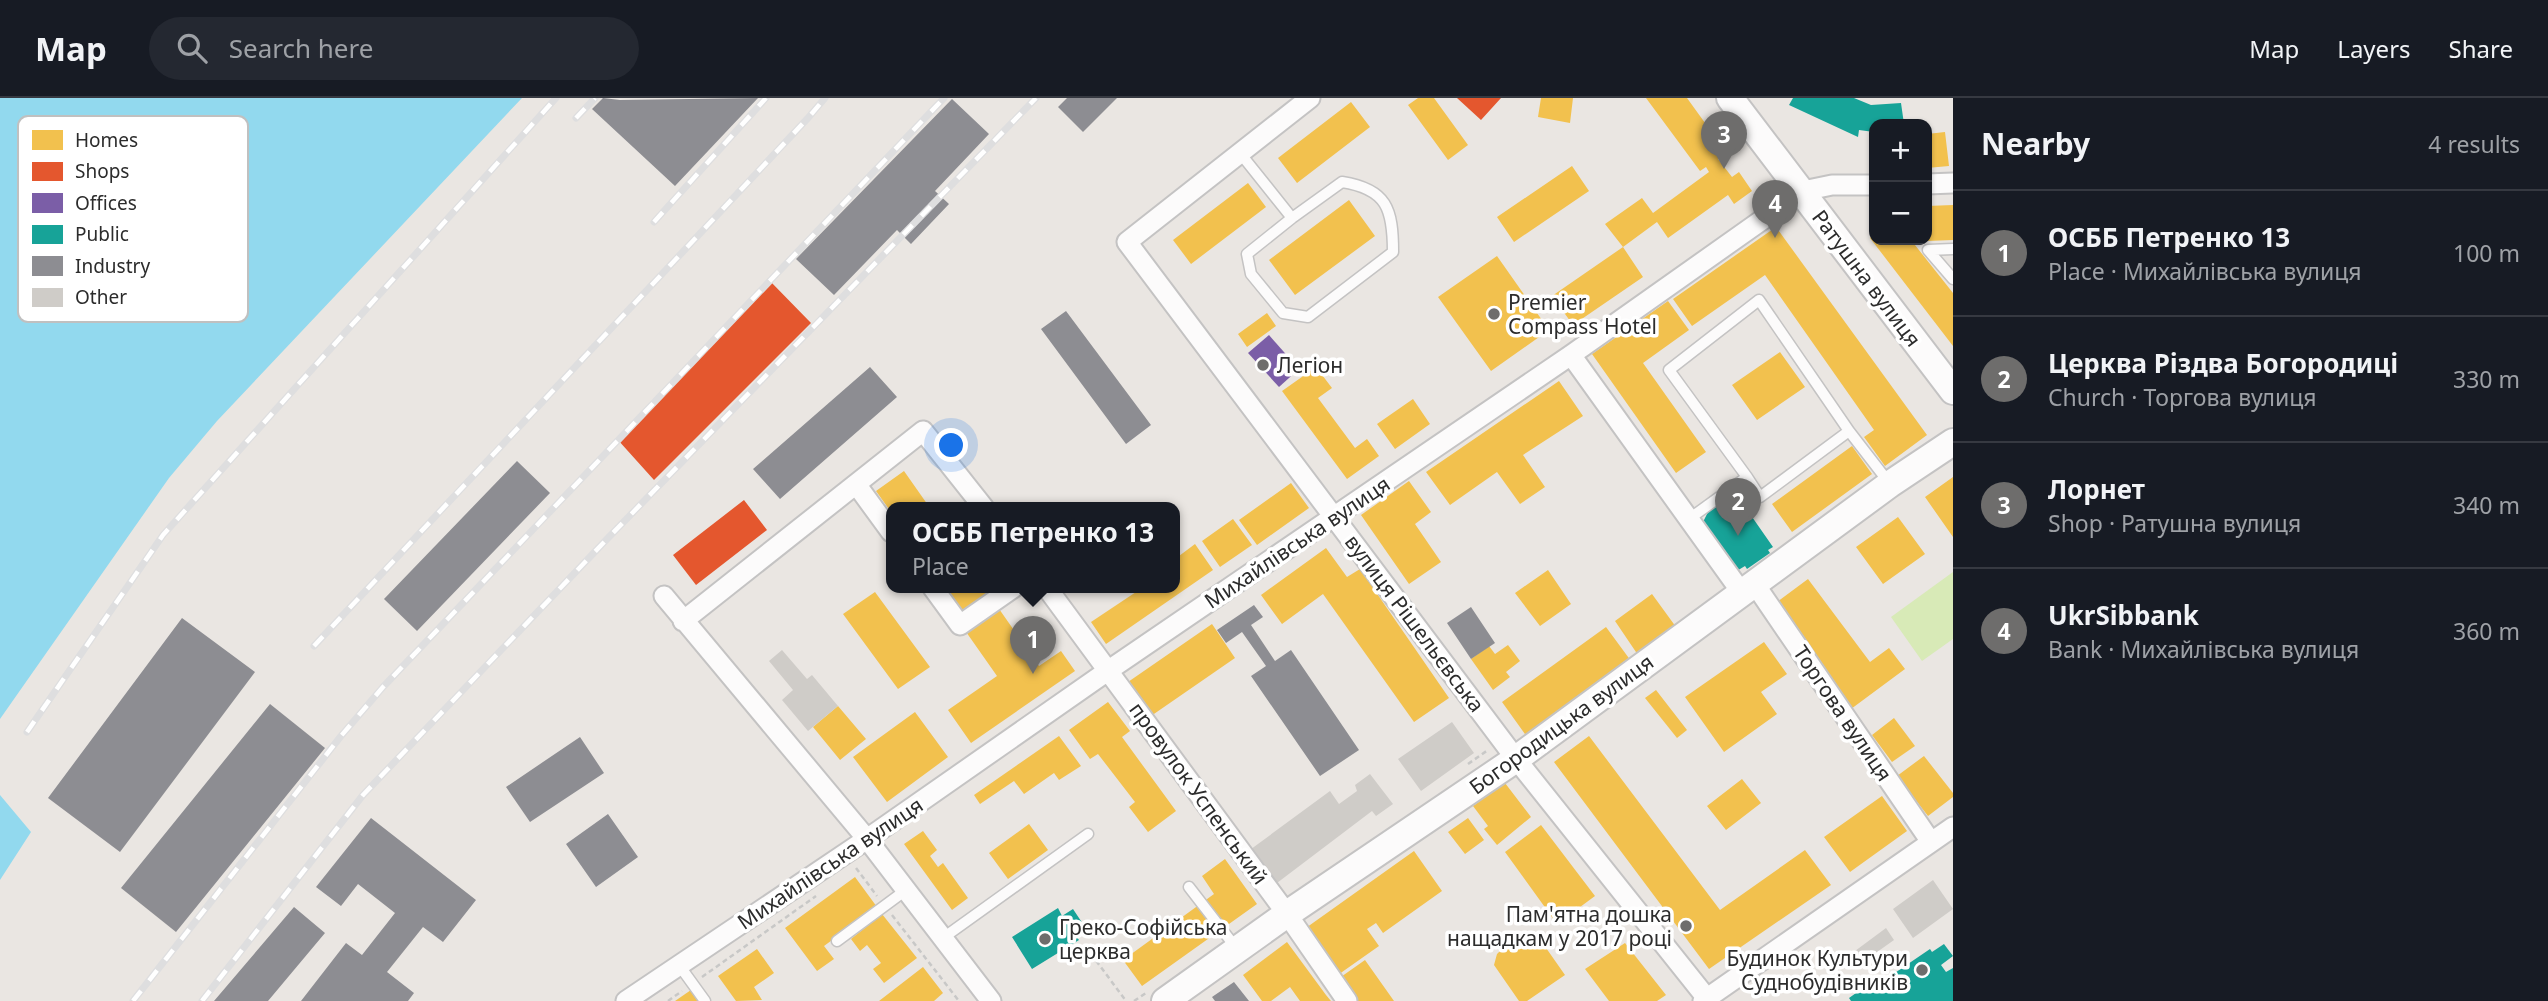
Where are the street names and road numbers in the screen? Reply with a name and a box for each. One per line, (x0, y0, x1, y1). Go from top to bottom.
street label: Ратушна вулиця (1806, 204, 1928, 352)
street label: Михайлівська вулиця (1199, 469, 1395, 615)
street label: вулиця Рішельєвська (1339, 528, 1491, 718)
street label: Торгова вулиця (1787, 640, 1899, 786)
street label: Богородицька вулиця (1463, 648, 1659, 800)
street label: провулок Успенський (1123, 696, 1275, 890)
street label: Михайлівська вулиця (732, 790, 928, 936)

